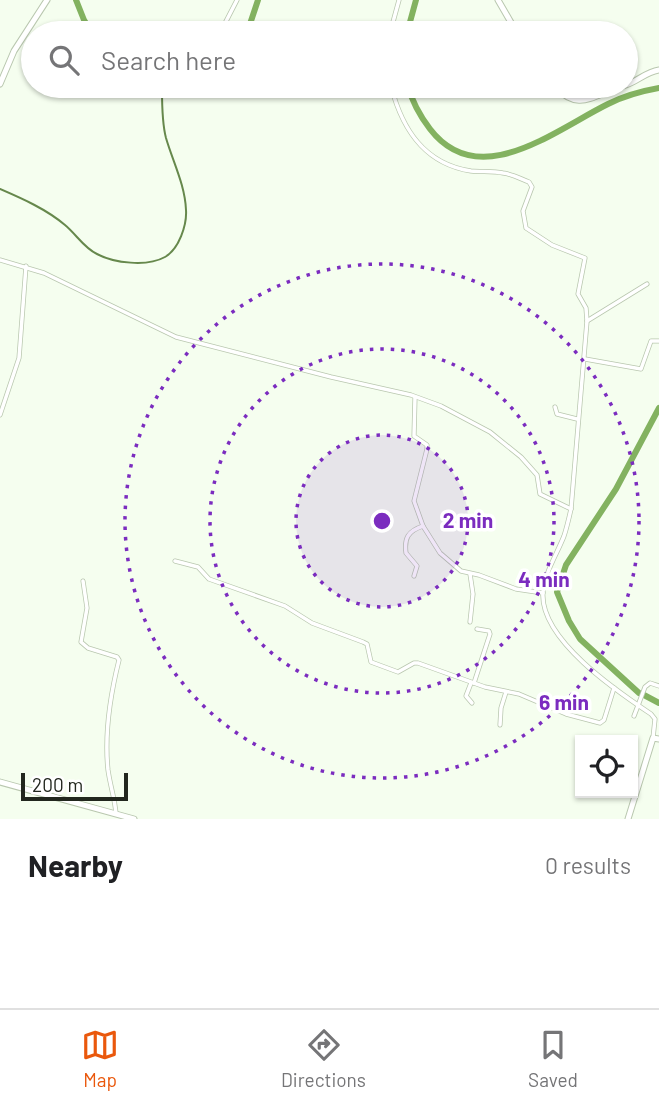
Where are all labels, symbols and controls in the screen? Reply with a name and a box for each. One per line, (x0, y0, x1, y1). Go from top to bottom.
search box (21, 21, 638, 98)
icon: search (45, 41, 83, 79)
text: Search here (101, 44, 236, 75)
text: 2 min (443, 507, 493, 532)
centre of rings (370, 509, 394, 533)
text: 4 min (518, 566, 570, 591)
text: 6 min (539, 689, 589, 714)
map controls (575, 735, 638, 798)
button: locate (575, 735, 638, 798)
scale bar (21, 770, 128, 802)
text: 200 m (32, 773, 83, 796)
text: Nearby (28, 847, 123, 883)
text: 0 results (545, 851, 631, 879)
tab: Map (81, 1026, 119, 1091)
tab: Directions (281, 1026, 366, 1091)
tab: Saved (528, 1026, 578, 1091)

